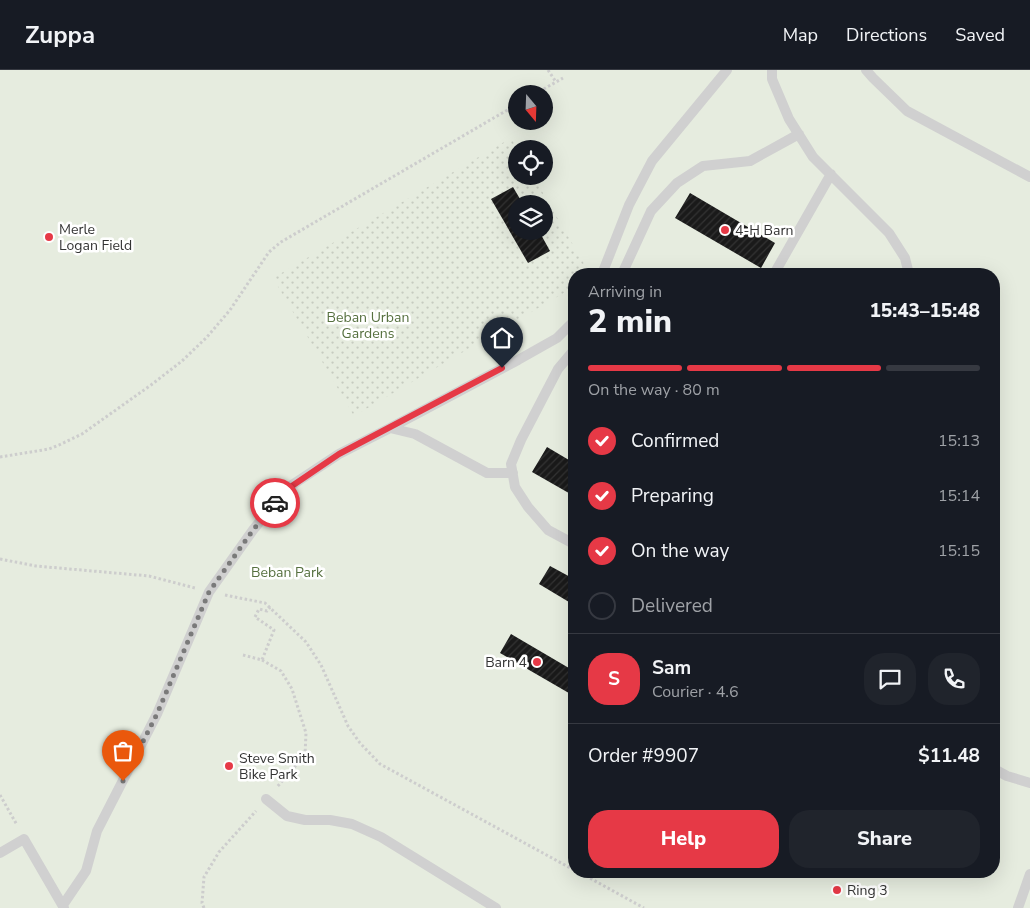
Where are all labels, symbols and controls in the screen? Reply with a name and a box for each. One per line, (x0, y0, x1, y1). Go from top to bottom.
text: Zuppa (25, 19, 95, 51)
text: Map (783, 23, 818, 47)
text: Directions (846, 23, 927, 47)
text: Saved (955, 23, 1005, 47)
north arrow (508, 85, 552, 130)
map controls (508, 85, 553, 240)
button: locate (508, 140, 553, 185)
button: layers (508, 195, 553, 240)
place label: Merle Logan Field (59, 220, 132, 255)
place label: 4-H Barn (735, 221, 793, 240)
marker: 4-H Barn (719, 224, 731, 236)
marker: Merle Logan Field (43, 231, 55, 243)
text: Arriving in (588, 281, 662, 303)
text: 15:43–15:48 (869, 298, 980, 324)
text: 2 min (588, 300, 672, 343)
park label: Beban Urban Gardens (327, 308, 409, 343)
pin (481, 317, 523, 368)
icon: home (488, 324, 516, 352)
text: On the way · 80 m (588, 379, 720, 401)
icon: check (588, 427, 616, 455)
text: Confirmed (631, 428, 719, 454)
text: 15:13 (938, 430, 980, 452)
courier (250, 478, 300, 528)
icon: check (588, 482, 616, 510)
text: Preparing (631, 483, 714, 509)
text: 15:14 (938, 485, 980, 507)
icon: car (261, 489, 289, 517)
icon: check (588, 537, 616, 565)
text: On the way (631, 538, 729, 564)
text: 15:15 (938, 540, 980, 562)
park label: Beban Park (251, 563, 324, 582)
text: Delivered (631, 593, 713, 619)
place label: Barn 4 (485, 653, 527, 672)
button: chat (864, 653, 916, 705)
button: phone (928, 653, 980, 705)
text: Sam (652, 655, 691, 681)
marker: Barn 4 (531, 656, 543, 668)
text: S (608, 666, 620, 692)
text: Courier · 4.6 (652, 681, 738, 703)
pin (102, 730, 144, 781)
icon: bag (109, 737, 137, 765)
text: Order #9907 (588, 743, 699, 769)
text: $11.48 (918, 743, 980, 769)
place label: Steve Smith Bike Park (239, 749, 315, 784)
marker: Steve Smith Bike Park (223, 760, 235, 772)
button: Help (588, 810, 779, 868)
button: Share (789, 810, 980, 868)
place label: Ring 3 (847, 881, 888, 900)
marker: Ring 3 (831, 884, 843, 896)

